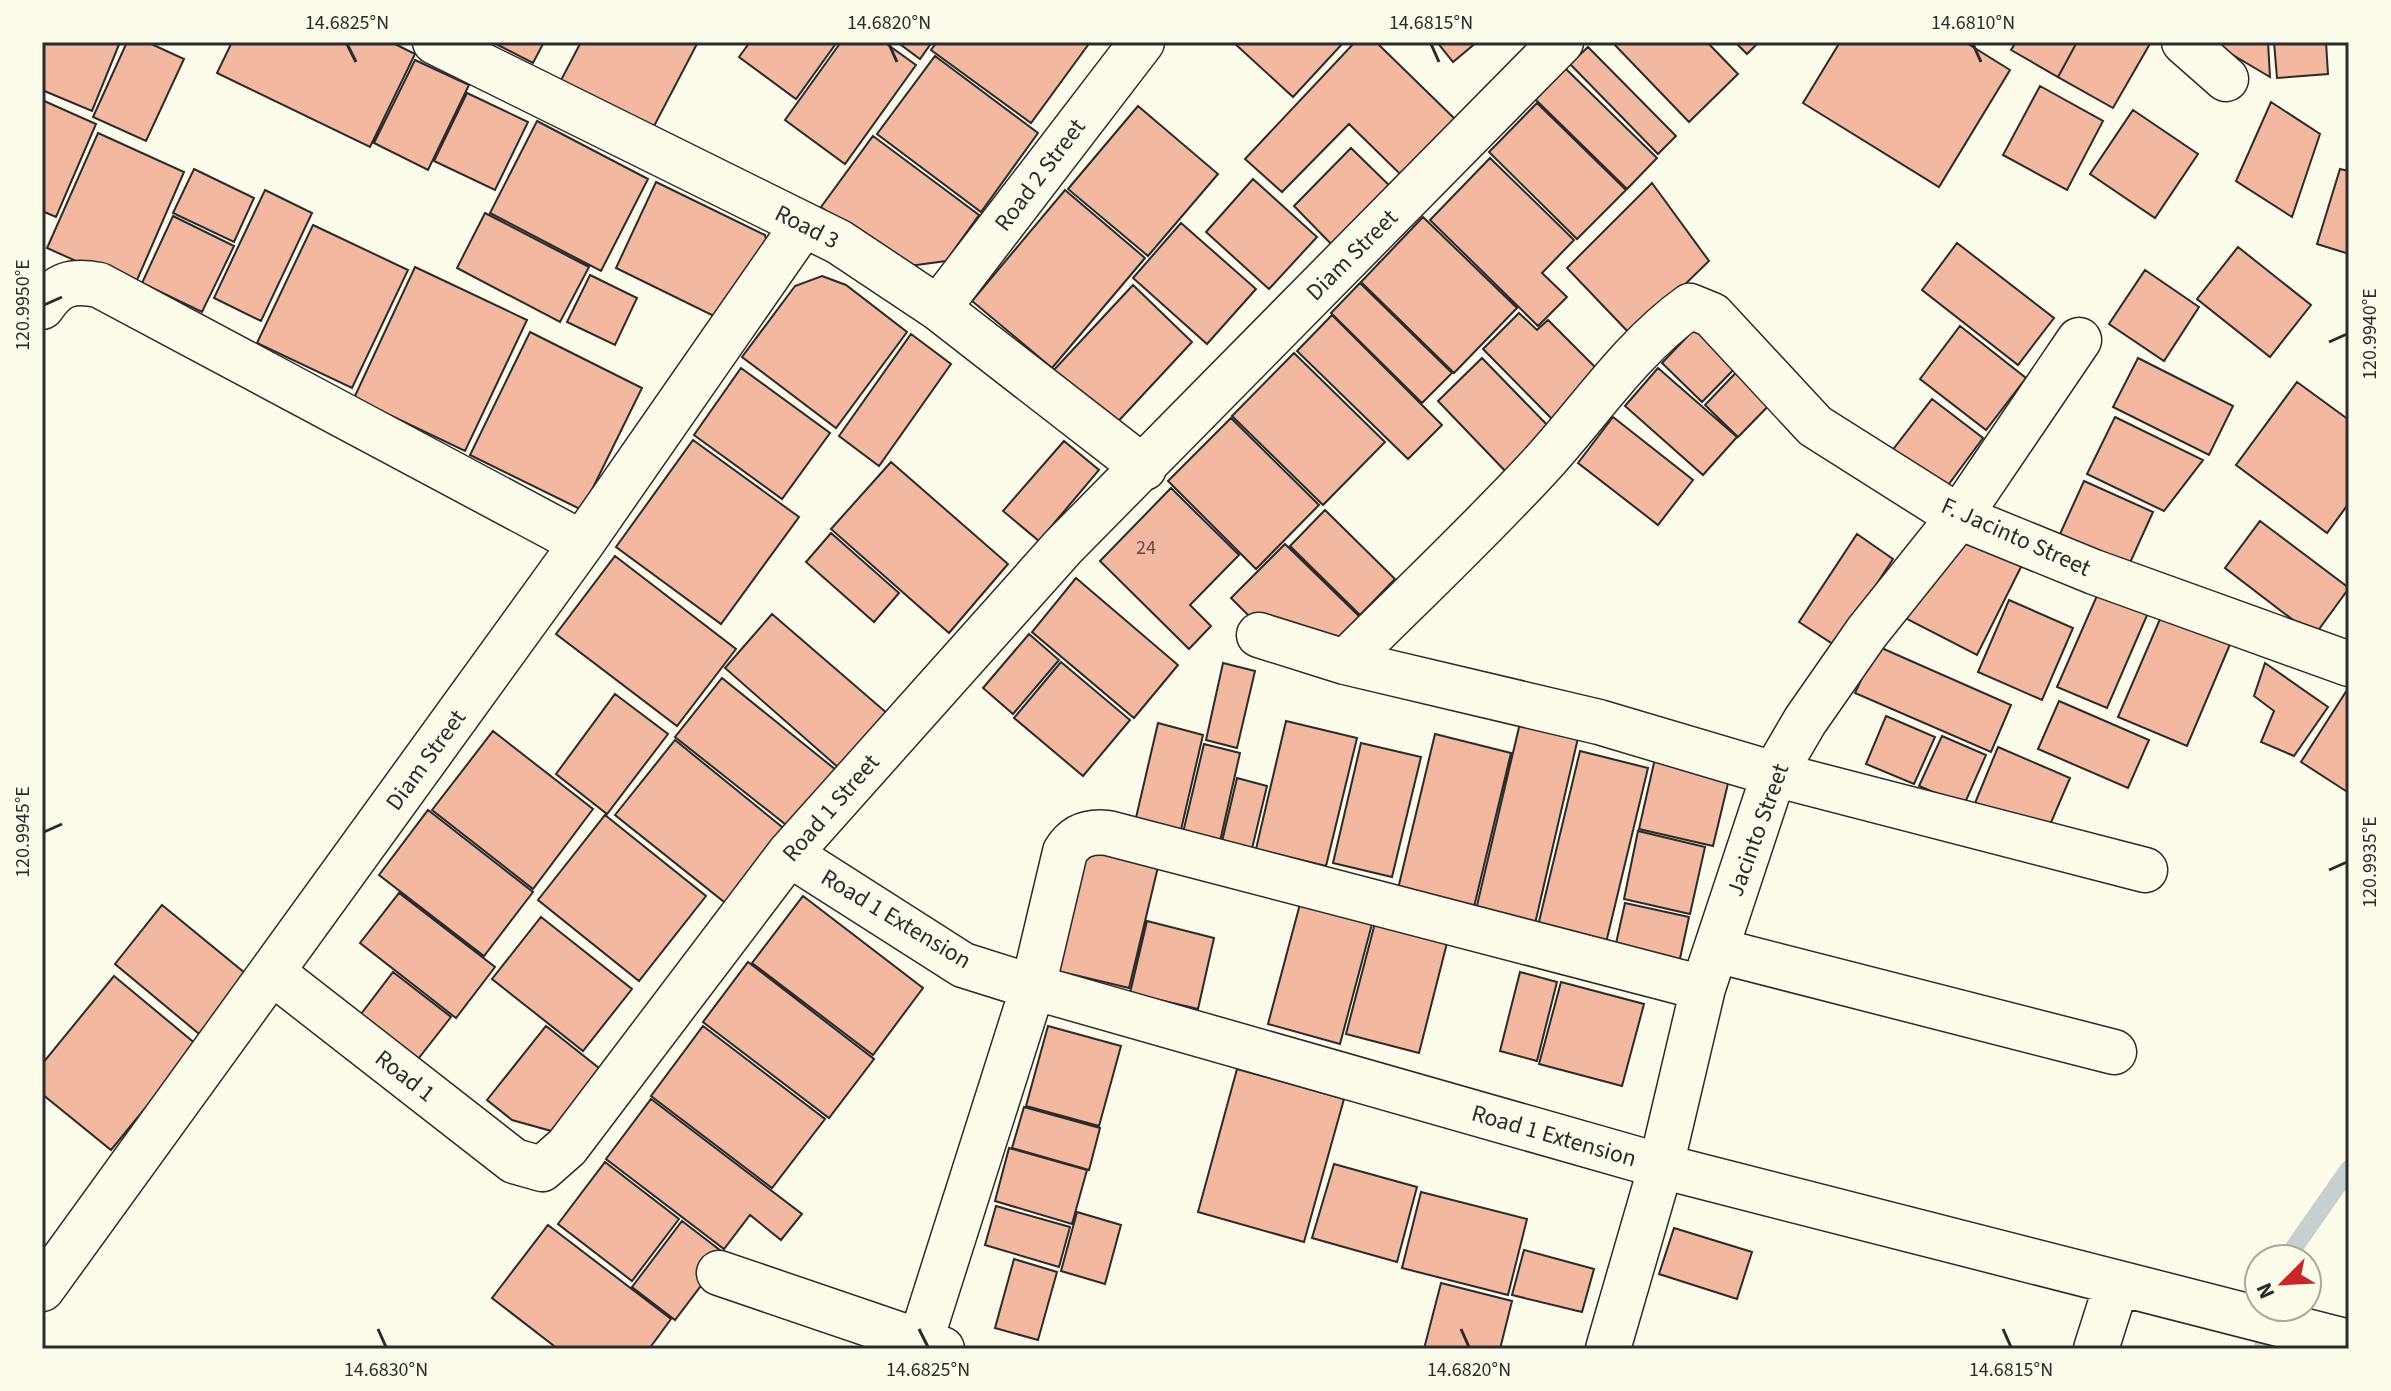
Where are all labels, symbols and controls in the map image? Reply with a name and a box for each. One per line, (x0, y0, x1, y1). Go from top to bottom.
text: 14.6825°N (305, 9, 389, 37)
text: 14.6820°N (847, 9, 931, 37)
text: 14.6815°N (1389, 9, 1473, 37)
text: 14.6810°N (1931, 9, 2015, 37)
street label: Road 2 Street (986, 111, 1094, 239)
street label: Road 3 (769, 196, 845, 258)
street label: Diam Street (1298, 201, 1406, 309)
text: 120.9950°E (9, 259, 37, 351)
text: 120.9940°E (2356, 288, 2384, 380)
street label: F. Jacinto Street (1936, 488, 2096, 586)
house number: 24 (1136, 534, 1156, 562)
street label: Diam Street (377, 702, 475, 818)
street label: Road 1 Street (774, 746, 888, 870)
street label: Jacinto Street (1718, 759, 1798, 901)
text: 120.9945°E (9, 786, 37, 878)
text: 120.9935°E (2356, 816, 2384, 908)
street label: Road 1 Extension (814, 860, 978, 978)
street label: Road 1 (367, 1041, 443, 1111)
street label: Road 1 Extension (1467, 1096, 1641, 1176)
north arrow (2243, 1243, 2323, 1323)
text: N (2248, 1278, 2283, 1304)
text: 14.6830°N (344, 1356, 428, 1384)
text: 14.6825°N (886, 1356, 970, 1384)
text: 14.6820°N (1427, 1356, 1511, 1384)
text: 14.6815°N (1969, 1356, 2053, 1384)

